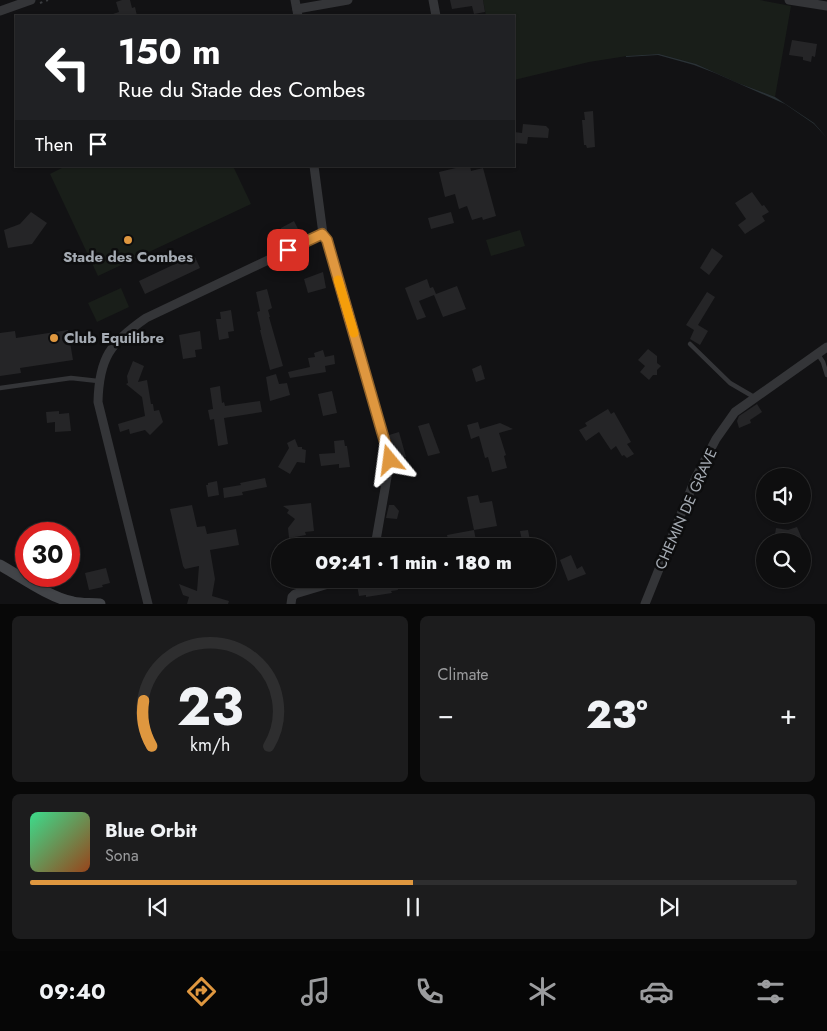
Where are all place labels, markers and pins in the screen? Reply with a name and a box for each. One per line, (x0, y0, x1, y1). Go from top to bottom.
pin (267, 229, 309, 271)
marker: Stade des Combes (122, 234, 134, 246)
place label: Stade des Combes (63, 246, 193, 268)
place label: Club Equilibre (64, 327, 164, 349)
marker: Club Equilibre (48, 332, 60, 344)

